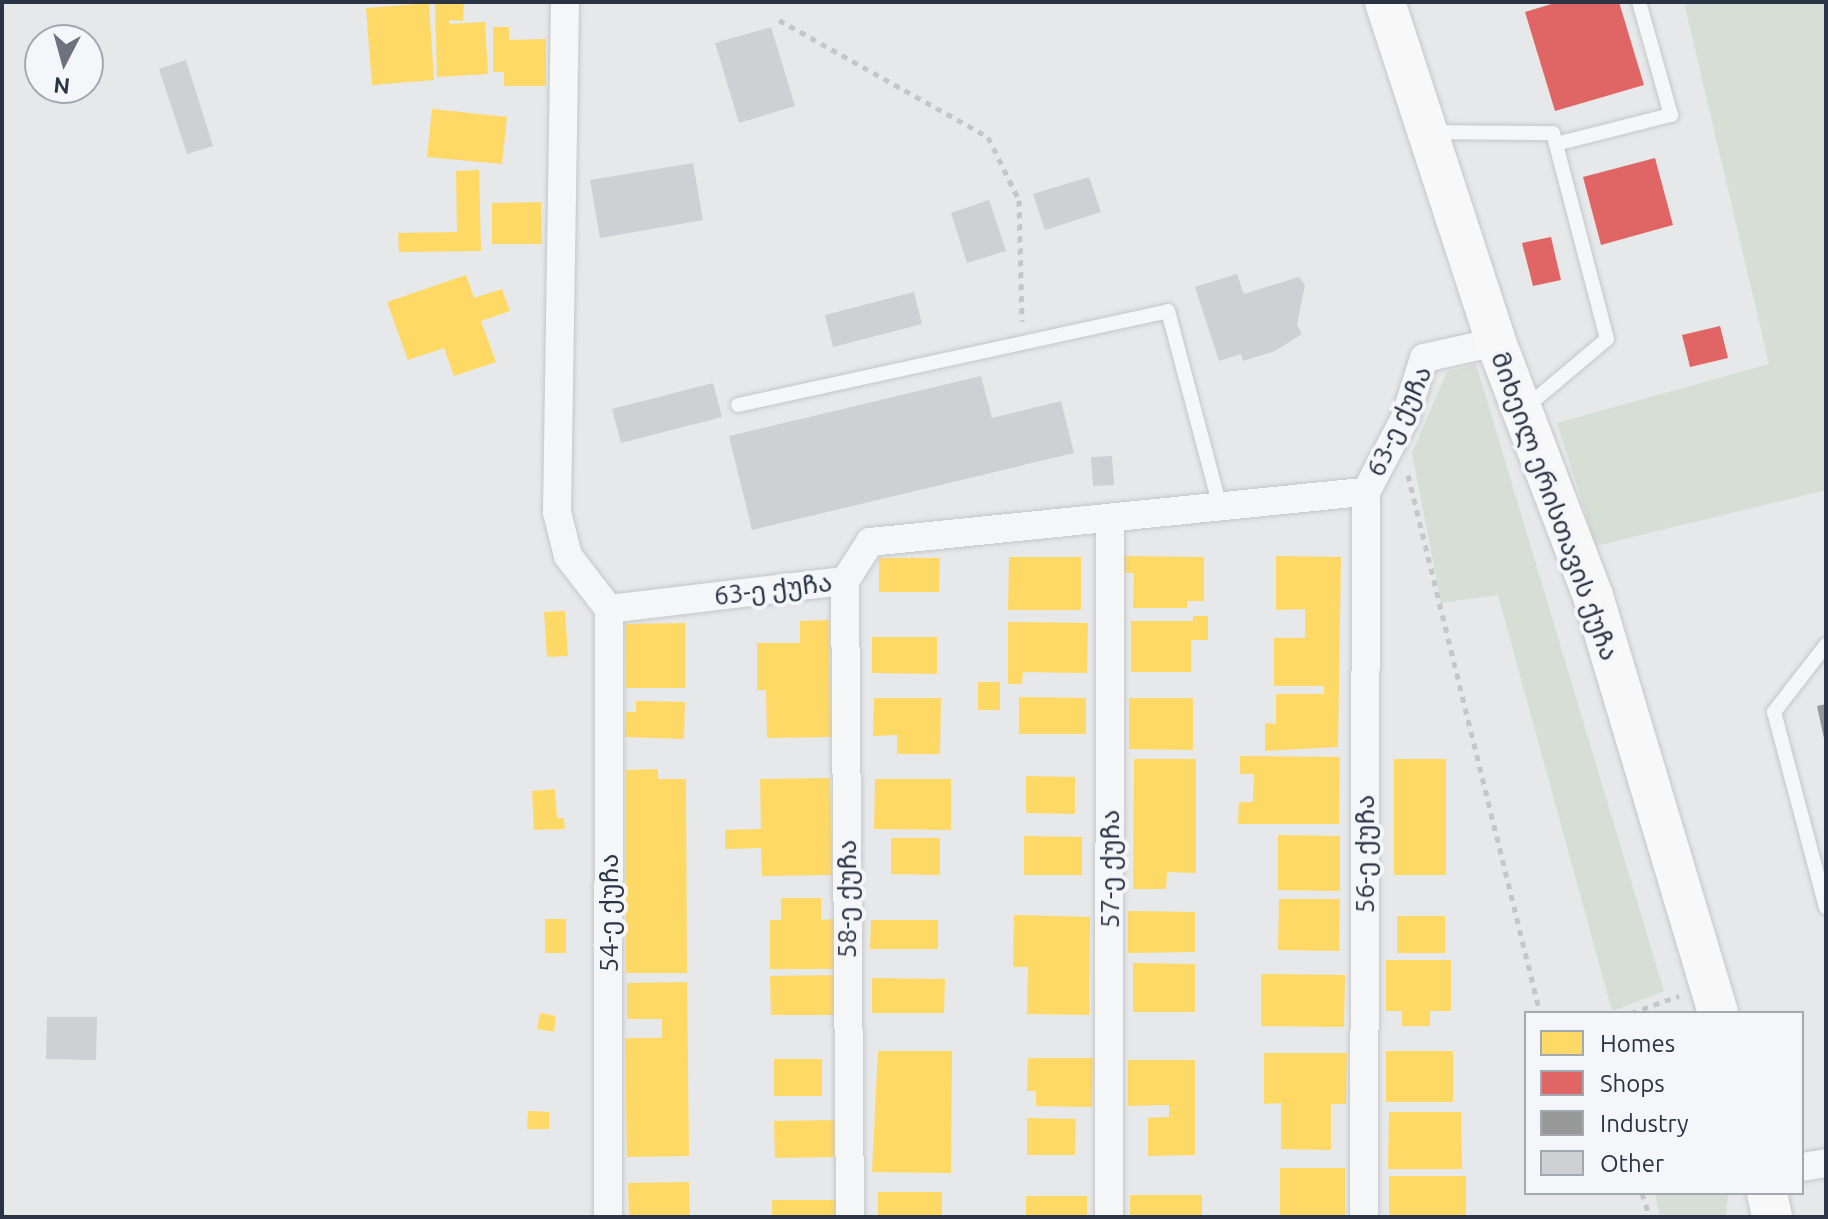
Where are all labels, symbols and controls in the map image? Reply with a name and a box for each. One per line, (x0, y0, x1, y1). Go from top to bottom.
north arrow (24, 24, 104, 104)
text: N (52, 73, 71, 100)
street label: მიხეილ ერისთავის ქუჩა (1485, 347, 1625, 665)
street label: 63-ე ქუჩა (1360, 361, 1438, 481)
street label: 63-ე ქუჩა (712, 566, 834, 612)
street label: 56-ე ქუჩა (1349, 795, 1381, 913)
street label: 57-ე ქუჩა (1094, 810, 1126, 928)
street label: 58-ე ქუჩა (831, 840, 863, 958)
street label: 54-ე ქუჩა (593, 854, 625, 972)
legend (1524, 1011, 1804, 1195)
text: Homes (1600, 1030, 1675, 1057)
text: Shops (1600, 1070, 1665, 1097)
text: Industry (1600, 1110, 1689, 1137)
text: Other (1600, 1150, 1664, 1177)

